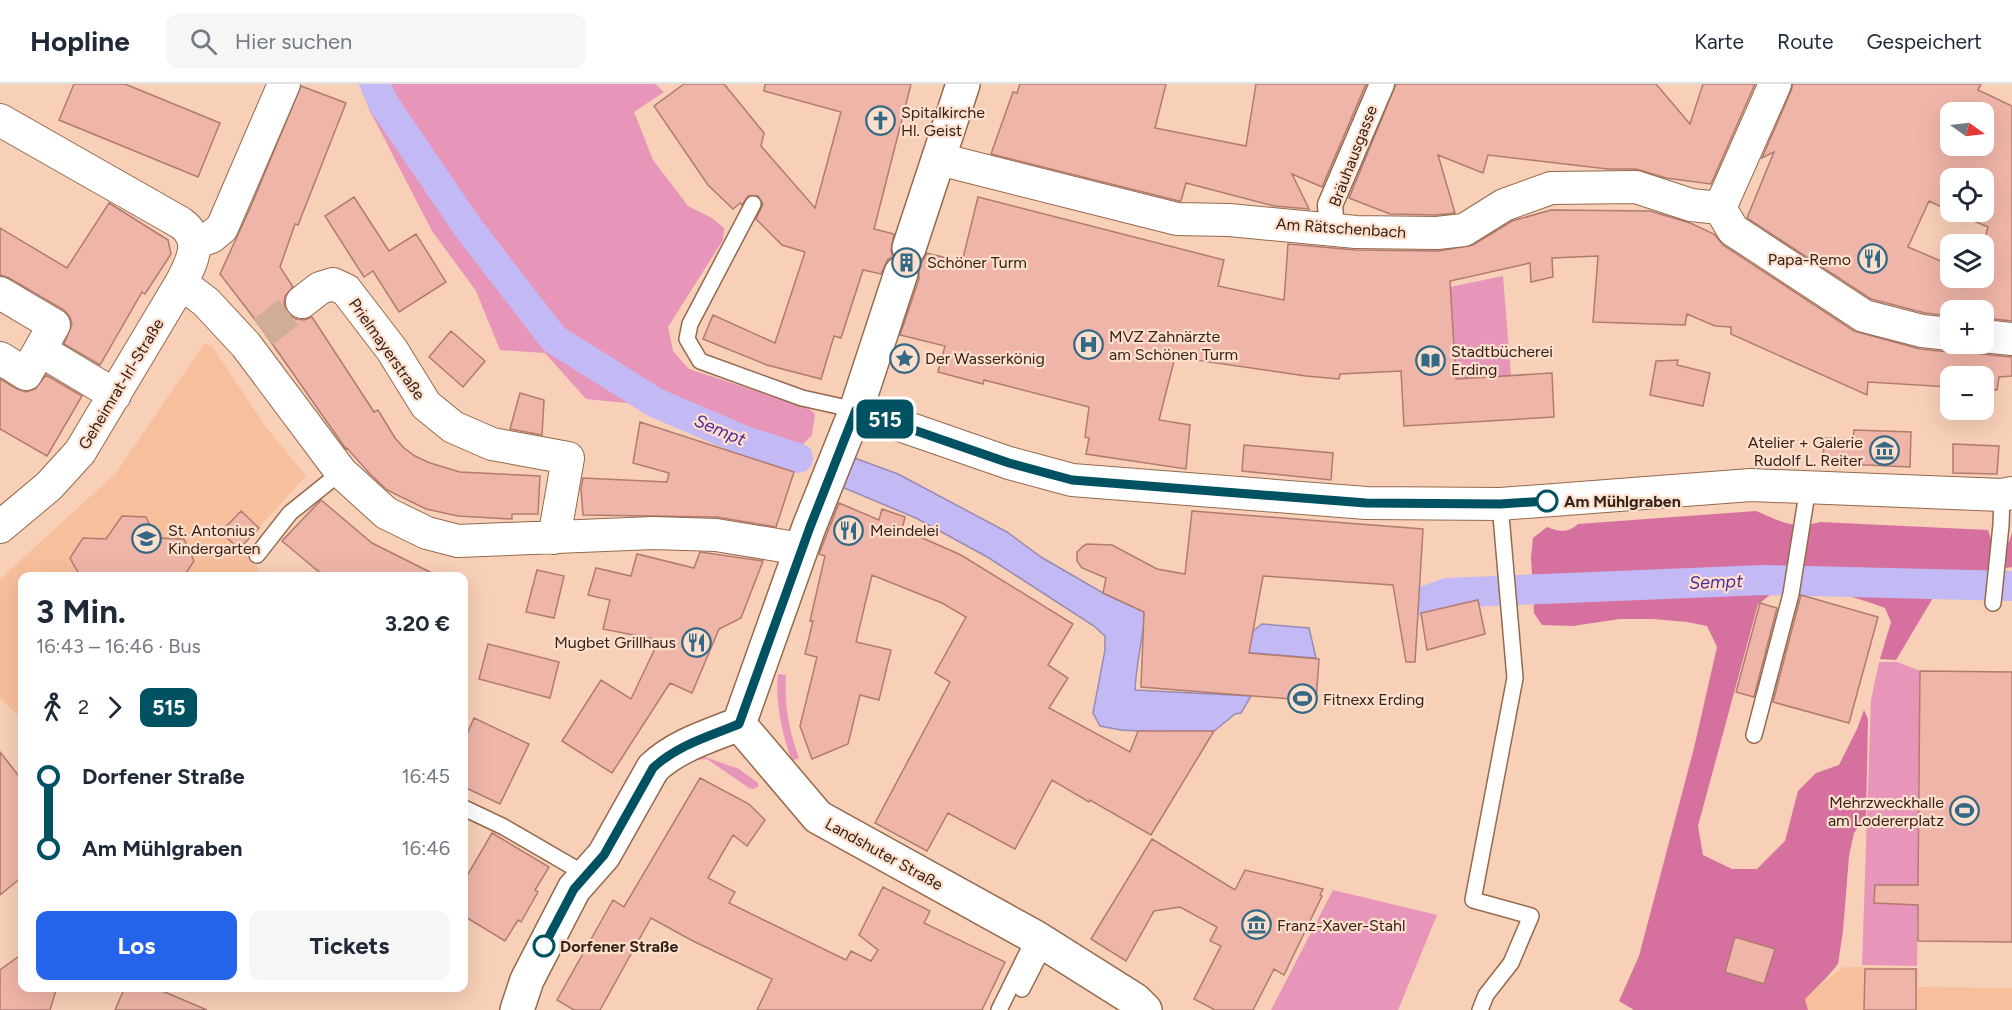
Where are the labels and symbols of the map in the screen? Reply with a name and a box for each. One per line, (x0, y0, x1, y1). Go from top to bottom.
street label: Bräuhausgasse (1325, 102, 1381, 209)
north arrow (1940, 102, 1994, 156)
place label: Spitalkirche Hl. Geist (901, 103, 985, 140)
church icon: Spitalkirche Hl. Geist (864, 105, 896, 137)
street label: Am Rätschenbach (1275, 214, 1407, 242)
restaurant icon: Papa-Remo (1856, 243, 1888, 275)
building icon: Schöner Turm (890, 246, 922, 278)
place label: Papa-Remo (1768, 250, 1851, 269)
place label: Schöner Turm (927, 253, 1027, 272)
street label: Prielmayerstraße (345, 295, 429, 404)
street label: Geheimrat-Irl-Straße (74, 315, 168, 453)
place label: MVZ Zahnärzte am Schönen Turm (1109, 327, 1238, 364)
hospital icon: MVZ Zahnärzte am Schönen Turm (1072, 329, 1104, 361)
place icon: Der Wasserkönig (888, 342, 920, 374)
place label: Stadtbücherei Erding (1451, 342, 1553, 379)
library icon: Stadtbücherei Erding (1414, 344, 1446, 376)
place label: Der Wasserkönig (925, 349, 1045, 368)
line badge: 515 (850, 400, 920, 438)
water label: Sempt (691, 409, 749, 451)
place label: Atelier + Galerie Rudolf L. Reiter (1748, 433, 1864, 470)
museum icon: Atelier + Galerie Rudolf L. Reiter (1868, 435, 1900, 467)
marker: Am Mühlgraben (1536, 490, 1558, 512)
place label: Am Mühlgraben (1564, 492, 1681, 511)
restaurant icon: Meindelei (833, 514, 865, 546)
place label: St. Antonius Kindergarten (168, 521, 261, 558)
place label: Meindelei (870, 521, 939, 540)
school or university icon: St. Antonius Kindergarten (131, 523, 163, 555)
water label: Sempt (1689, 570, 1743, 594)
restaurant icon: Mugbet Grillhaus (681, 626, 713, 658)
place label: Mugbet Grillhaus (554, 633, 676, 652)
sports icon: Fitnexx Erding (1286, 683, 1318, 715)
place label: Fitnexx Erding (1323, 690, 1424, 709)
place label: Mehrzweckhalle am Lodererplatz (1828, 793, 1944, 830)
sports icon: Mehrzweckhalle am Lodererplatz (1949, 795, 1981, 827)
street label: Landshuter Straße (822, 814, 946, 894)
museum icon: Franz-Xaver-Stahl (1240, 909, 1272, 941)
place label: Franz-Xaver-Stahl (1277, 916, 1405, 935)
marker: Dorfener Straße (533, 935, 555, 957)
place label: Dorfener Straße (560, 937, 678, 956)

